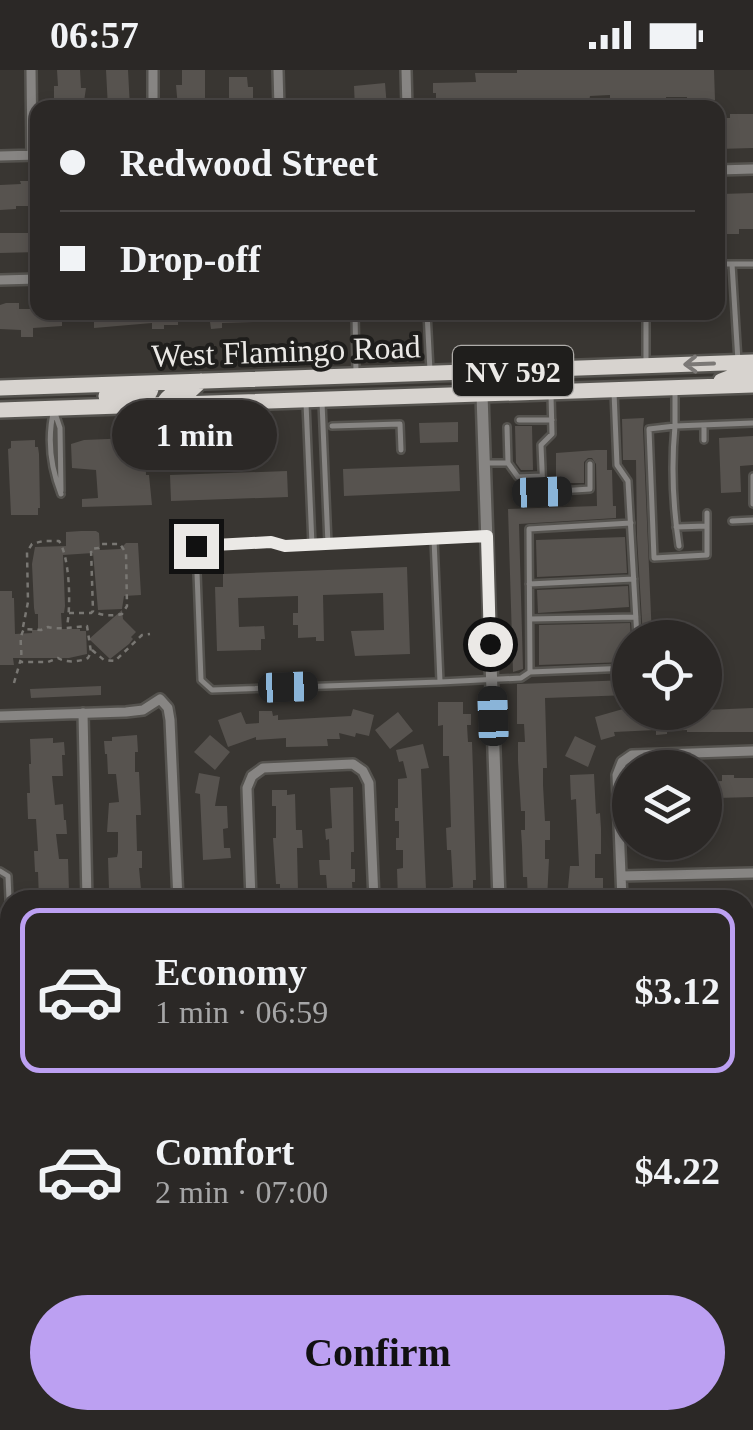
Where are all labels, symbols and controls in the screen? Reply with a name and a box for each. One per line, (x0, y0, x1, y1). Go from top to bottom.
text: 06:57 (50, 14, 139, 56)
text: Redwood Street (120, 142, 378, 184)
text: Drop-off (120, 238, 261, 280)
street label: West Flamingo Road (151, 328, 421, 374)
road number: NV 592 (453, 346, 573, 396)
one-way arrow (684, 354, 716, 373)
callout: 1 min (114, 401, 278, 471)
text: 1 min (156, 417, 233, 453)
car (511, 476, 573, 508)
route end (174, 524, 219, 569)
map controls (612, 620, 722, 860)
button: locate (612, 620, 722, 730)
route start (468, 622, 513, 667)
car (257, 671, 319, 703)
car (477, 685, 509, 747)
button: layers (612, 750, 722, 860)
icon: car (35, 946, 125, 1036)
text: Economy (155, 951, 307, 993)
text: $3.12 (635, 970, 720, 1012)
text: 1 min · 06:59 (155, 994, 328, 1030)
icon: car (35, 1126, 125, 1216)
text: Comfort (155, 1131, 294, 1173)
text: $4.22 (635, 1150, 720, 1192)
text: 2 min · 07:00 (155, 1174, 328, 1210)
button: Confirm (30, 1295, 725, 1410)

